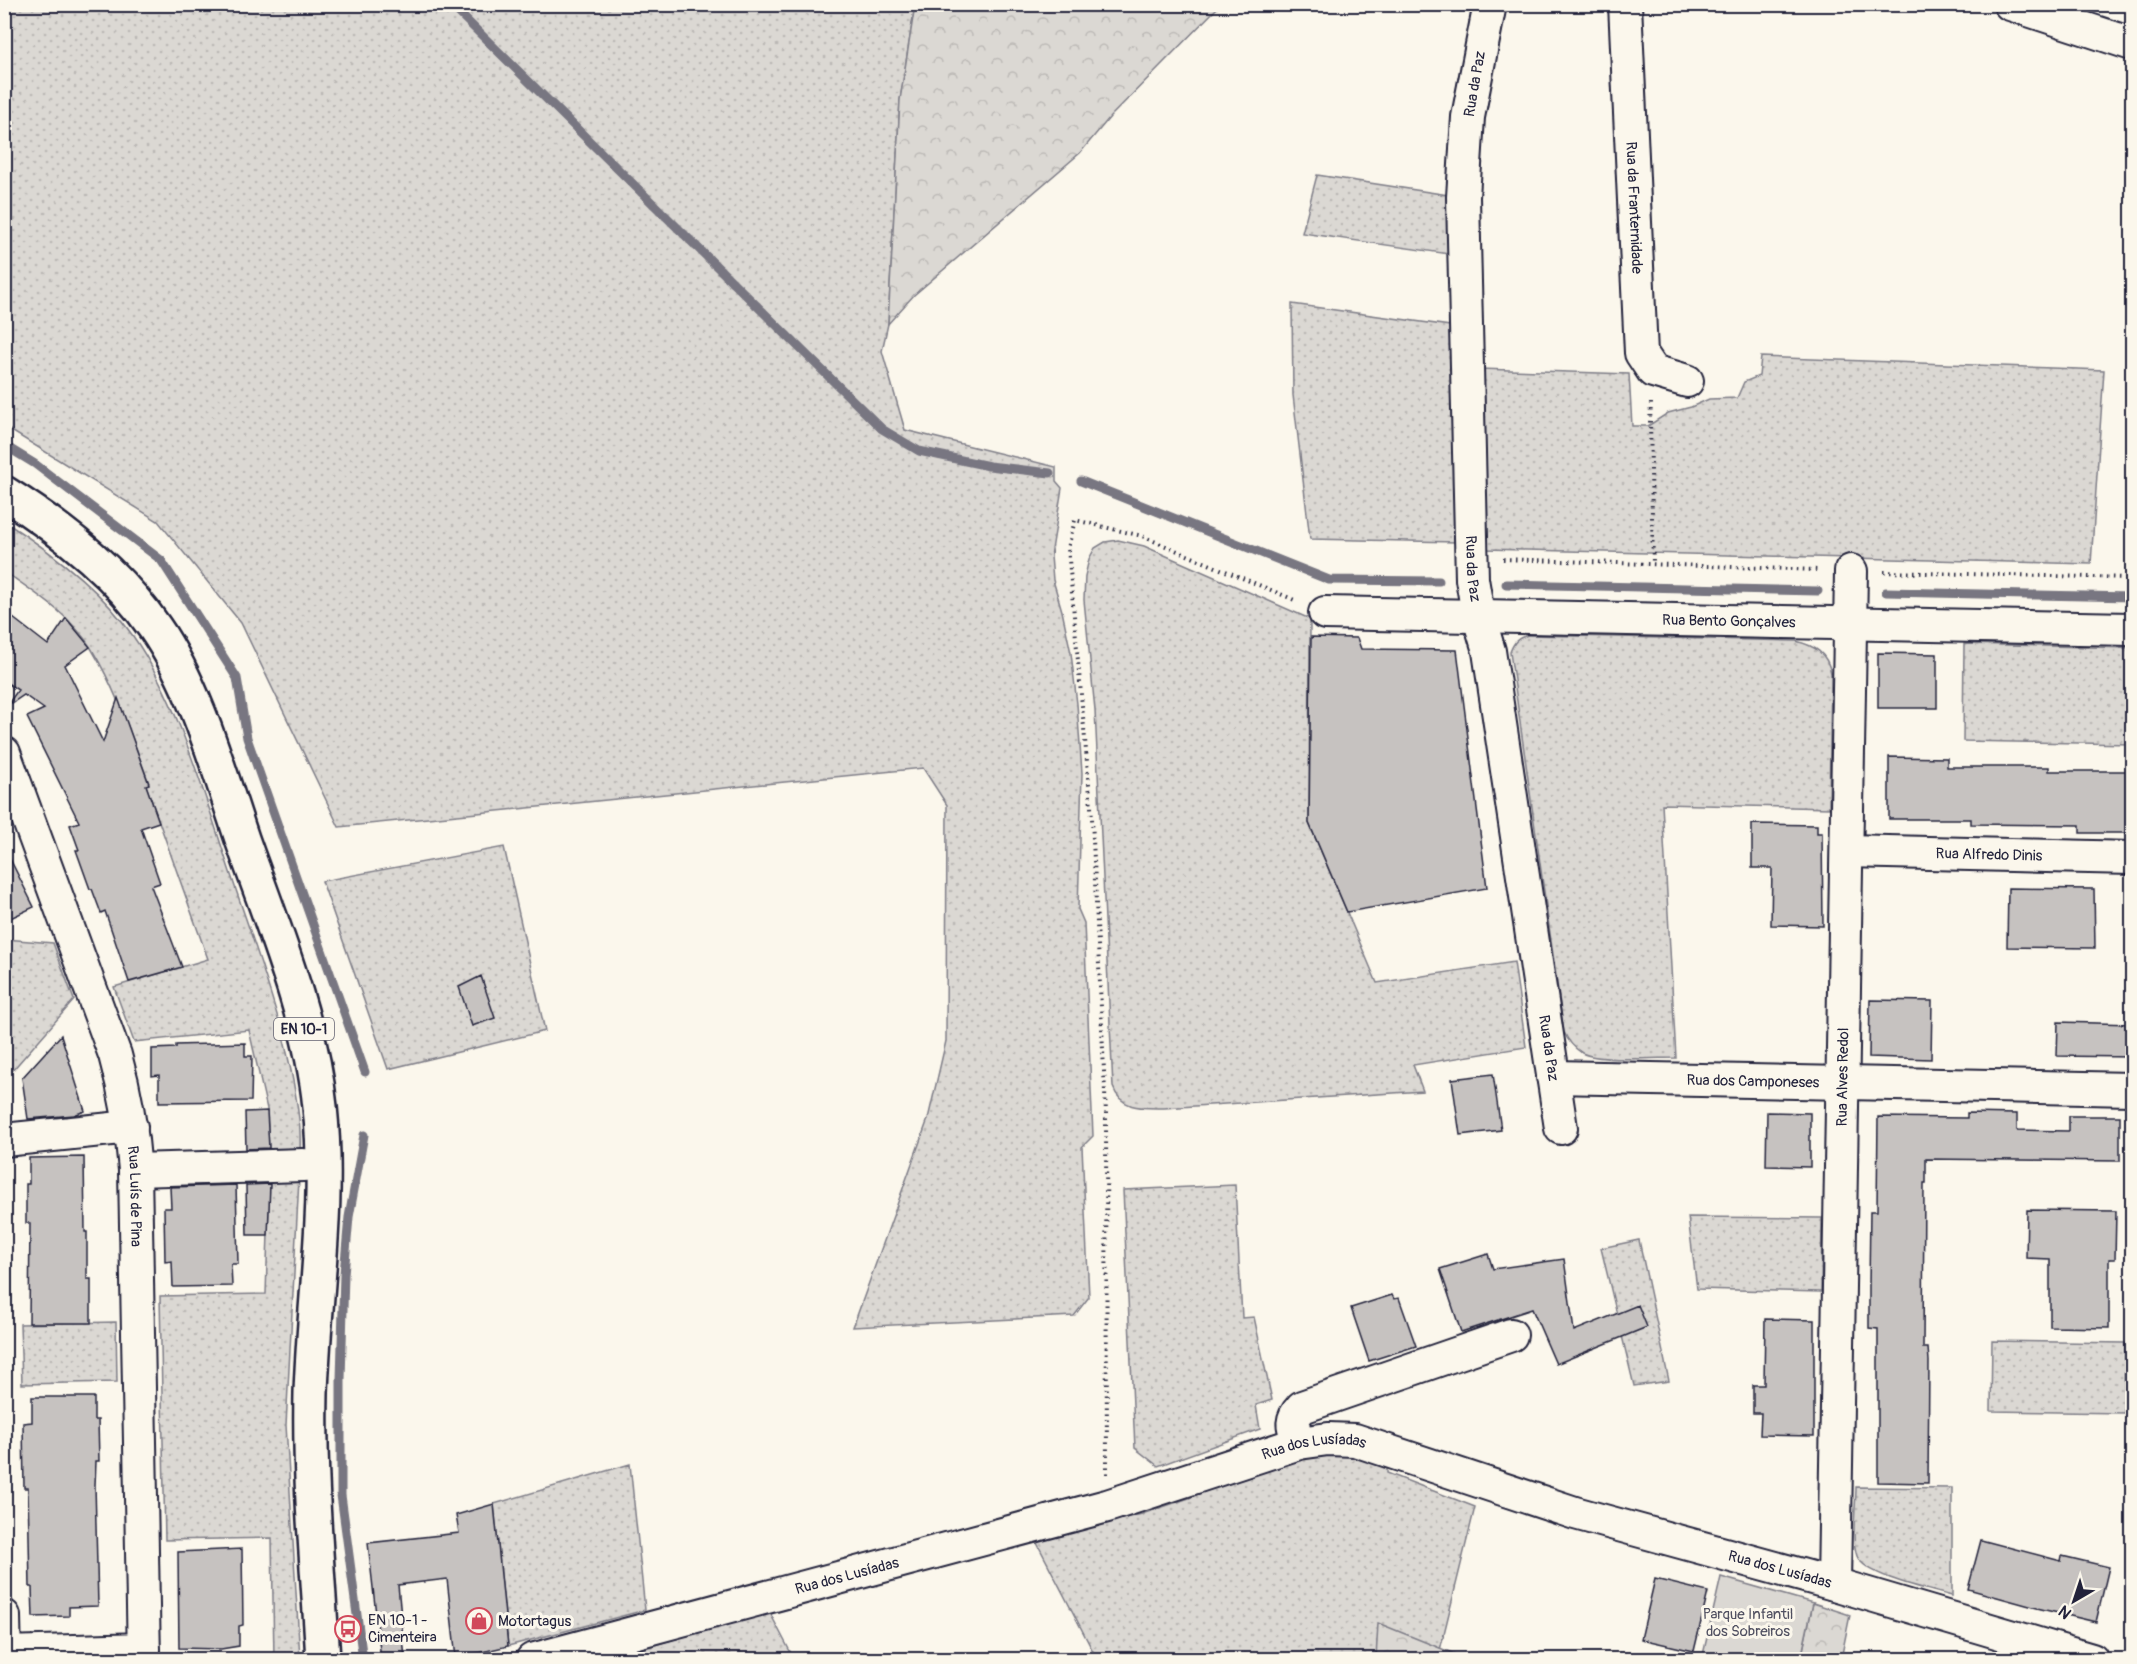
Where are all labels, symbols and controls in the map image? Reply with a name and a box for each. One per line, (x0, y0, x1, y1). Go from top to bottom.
street label: Rua da Paz (1460, 49, 1490, 118)
street label: Rua da Franternidade (1622, 141, 1647, 275)
street label: Rua da Paz (1461, 535, 1485, 603)
street label: Rua Bento Gonçalves (1662, 610, 1796, 632)
street label: Rua Alfredo Dinis (1935, 844, 2043, 865)
street label: Rua da Paz (1535, 1014, 1563, 1083)
road number: EN 10-1 (274, 1018, 334, 1040)
street label: Rua Alves Redol (1832, 1028, 1853, 1127)
street label: Rua dos Camponeses (1686, 1070, 1820, 1092)
street label: Rua Luís de Pina (123, 1145, 146, 1247)
street label: Rua dos Lusíadas (1259, 1429, 1369, 1464)
street label: Rua dos Lusíadas (1726, 1546, 1834, 1593)
street label: Rua dos Lusíadas (793, 1553, 901, 1599)
north arrow (2044, 1571, 2104, 1631)
text: N (2055, 1601, 2076, 1623)
park label: Parque Infantil dos Sobreiros (1703, 1605, 1793, 1641)
shop icon: Motortagus (464, 1606, 494, 1636)
place label: EN 10-1 - Cimenteira (368, 1611, 437, 1647)
place label: Motortagus (498, 1612, 571, 1631)
bus stop icon: EN 10-1 - Cimenteira (333, 1614, 363, 1644)

